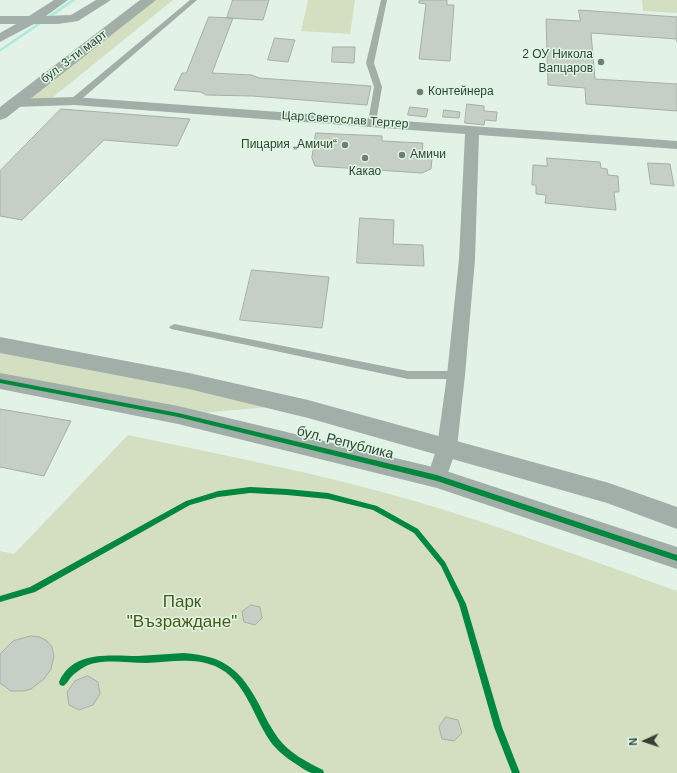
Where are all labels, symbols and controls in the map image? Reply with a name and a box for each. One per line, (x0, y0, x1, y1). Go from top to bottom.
street label: бул. 3-ти март (38, 27, 110, 87)
place label: 2 ОУ Никола Вапцаров (522, 48, 593, 76)
marker: 2 ОУ Никола Вапцаров (596, 57, 606, 67)
place label: Контейнера (428, 85, 494, 99)
marker: Контейнера (415, 87, 425, 97)
street label: Цар Светослав Тертер (281, 108, 409, 132)
place label: Пицария „Амичи“ (241, 138, 337, 152)
marker: Пицария „Амичи“ (340, 140, 350, 150)
place label: Амичи (410, 148, 446, 162)
marker: Амичи (397, 150, 407, 160)
marker: Какао (360, 153, 370, 163)
place label: Какао (349, 165, 381, 179)
street label: бул. Република (295, 423, 395, 463)
park label: Парк "Възраждане" (127, 592, 237, 632)
north arrow (625, 721, 665, 761)
text: N (627, 737, 639, 746)

